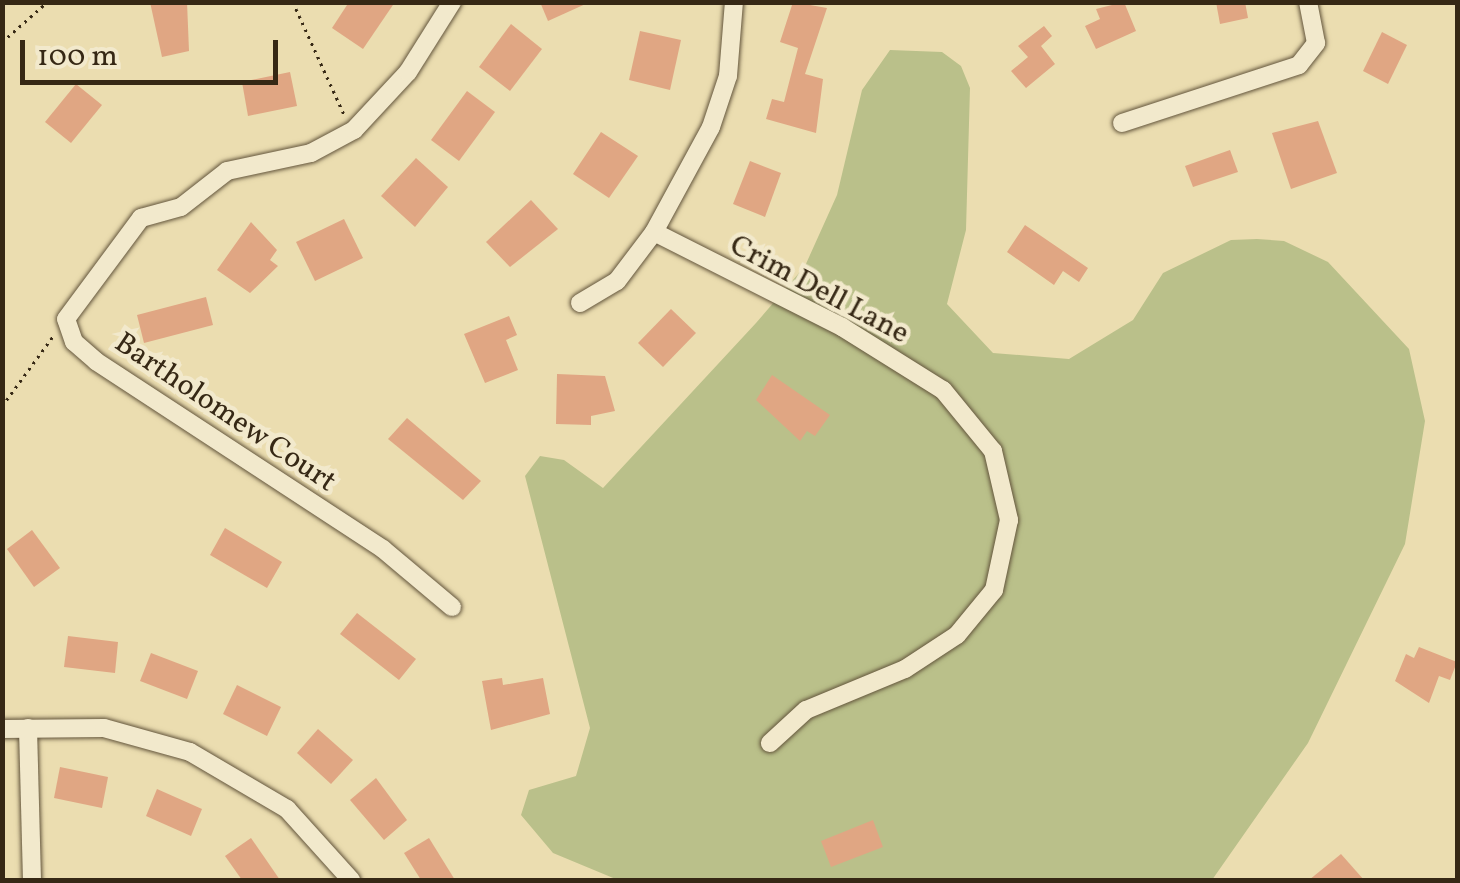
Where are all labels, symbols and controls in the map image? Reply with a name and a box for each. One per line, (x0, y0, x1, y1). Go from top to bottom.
scale bar (25, 20, 282, 82)
text: 100 m (37, 36, 118, 78)
street label: Crim Dell Lane (723, 228, 915, 352)
street label: Bartholomew Court (107, 325, 343, 501)

